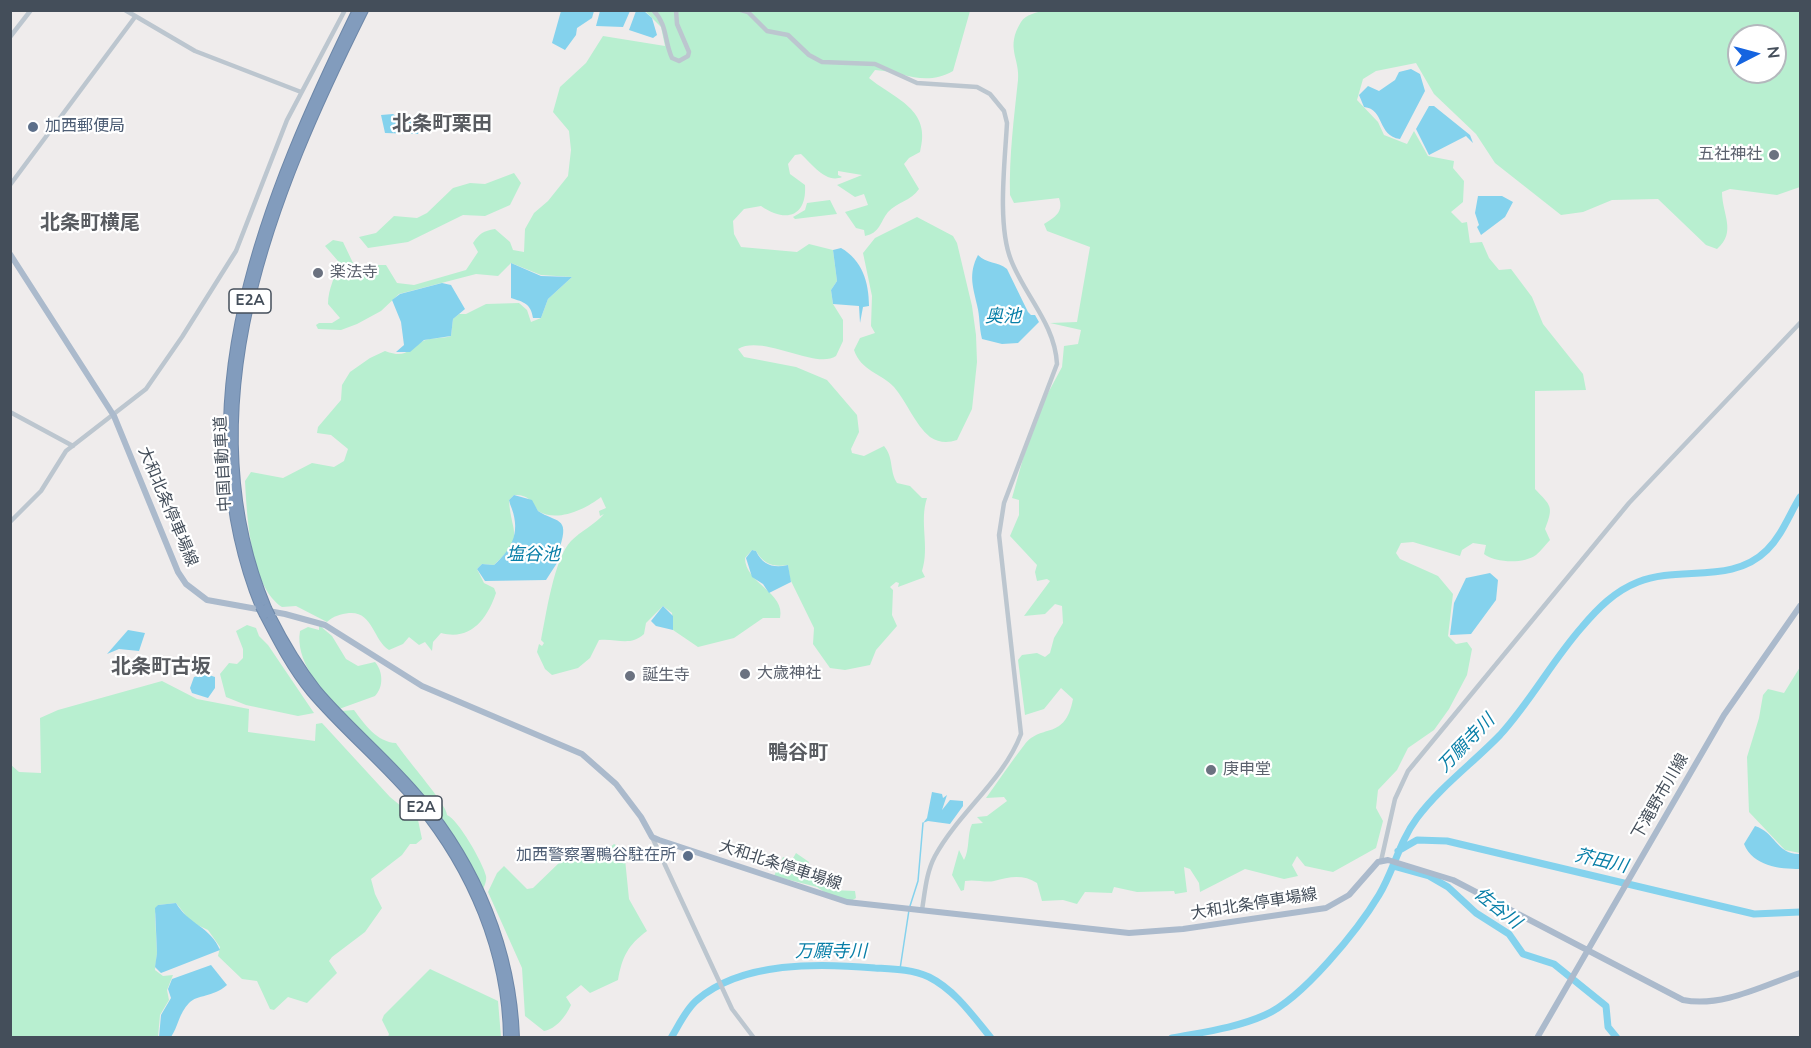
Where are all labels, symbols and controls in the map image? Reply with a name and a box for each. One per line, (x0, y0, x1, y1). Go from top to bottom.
north arrow (1727, 24, 1787, 84)
text: N (1761, 45, 1784, 59)
district label: 北条町栗田 (392, 113, 492, 137)
place label: 加西郵便局 (45, 117, 125, 137)
marker: 加西郵便局 (26, 120, 40, 134)
place label: 五社神社 (1698, 145, 1762, 165)
marker: 五社神社 (1767, 148, 1781, 162)
district label: 北条町横尾 (40, 212, 140, 236)
place label: 楽法寺 (330, 263, 378, 283)
marker: 楽法寺 (311, 266, 325, 280)
road number: E2A (229, 289, 271, 313)
water label: 奥池 (985, 307, 1021, 329)
street label: 中国自動車道 (212, 416, 236, 512)
street label: 大和北条停車場線 (133, 444, 201, 570)
water label: 塩谷池 (506, 545, 560, 567)
district label: 北条町古坂 (111, 656, 211, 680)
place label: 大歳神社 (757, 664, 821, 684)
place label: 誕生寺 (642, 666, 690, 686)
marker: 大歳神社 (738, 667, 752, 681)
marker: 誕生寺 (623, 669, 637, 683)
water label: 万願寺川 (1434, 711, 1500, 777)
district label: 鴨谷町 (768, 742, 828, 766)
street label: 下滝野市川線 (1629, 751, 1693, 843)
place label: 庚申堂 (1223, 760, 1271, 780)
marker: 庚申堂 (1204, 763, 1218, 777)
road number: E2A (400, 796, 442, 820)
street label: 大和北条停車場線 (716, 837, 844, 895)
water label: 芥田川 (1572, 845, 1630, 879)
place label: 加西警察署鴨谷駐在所 (516, 846, 676, 866)
marker: 加西警察署鴨谷駐在所 (681, 849, 695, 863)
water label: 佐谷川 (1469, 884, 1525, 934)
street label: 大和北条停車場線 (1189, 886, 1319, 924)
water label: 万願寺川 (795, 942, 867, 964)

